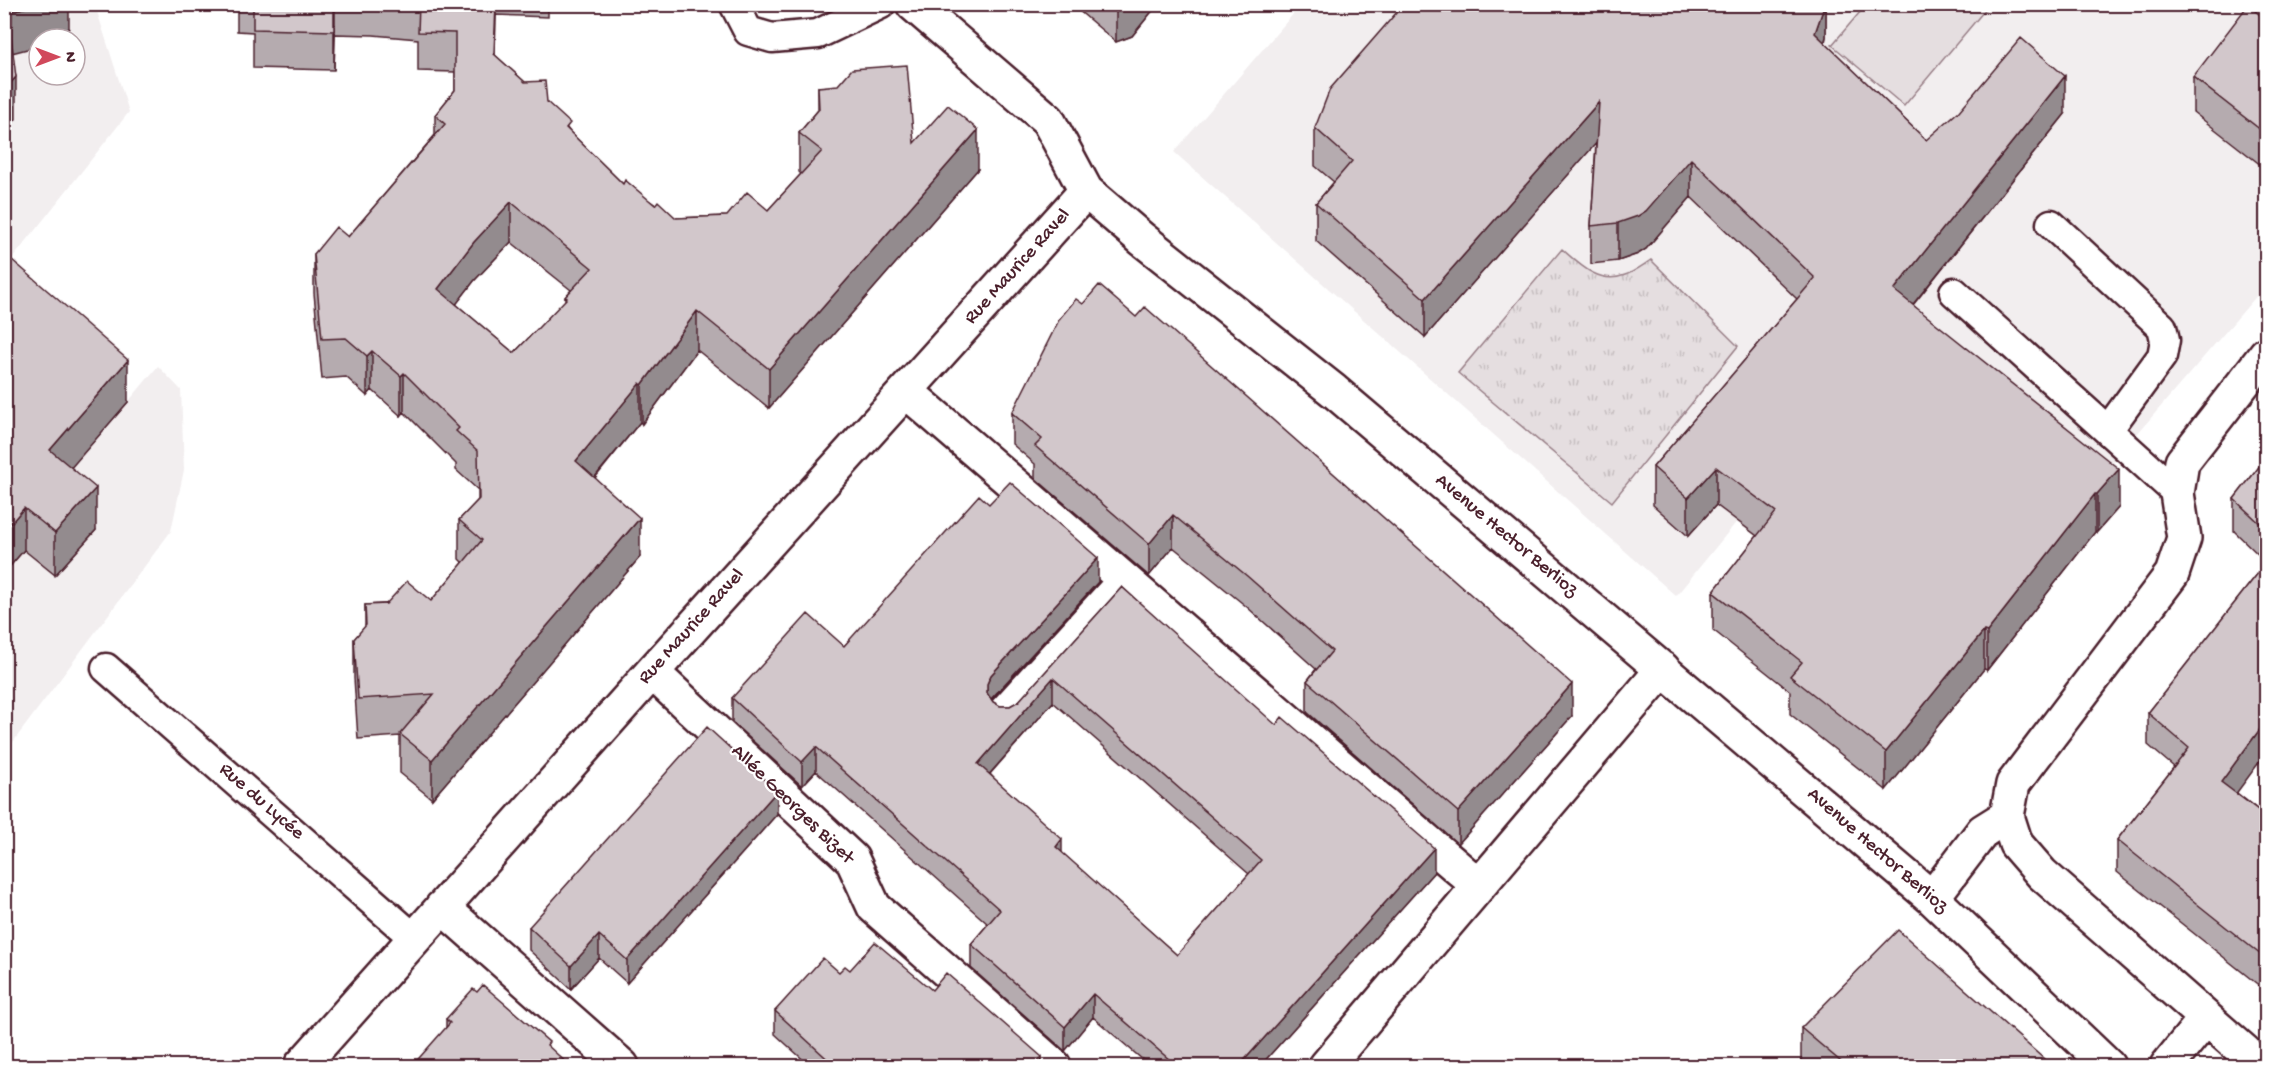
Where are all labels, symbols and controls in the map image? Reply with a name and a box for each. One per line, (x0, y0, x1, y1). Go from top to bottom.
north arrow (27, 27, 87, 87)
text: N (59, 52, 78, 63)
street label: Rue Maurice Ravel (960, 204, 1076, 330)
street label: Avenue Hector Berlioz (1430, 470, 1583, 603)
street label: Rue Maurice Ravel (634, 564, 750, 690)
street label: Allée Georges Bizet (726, 740, 860, 871)
street label: Rue du Lycée (214, 759, 309, 846)
street label: Avenue Hector Berlioz (1802, 783, 1953, 919)

